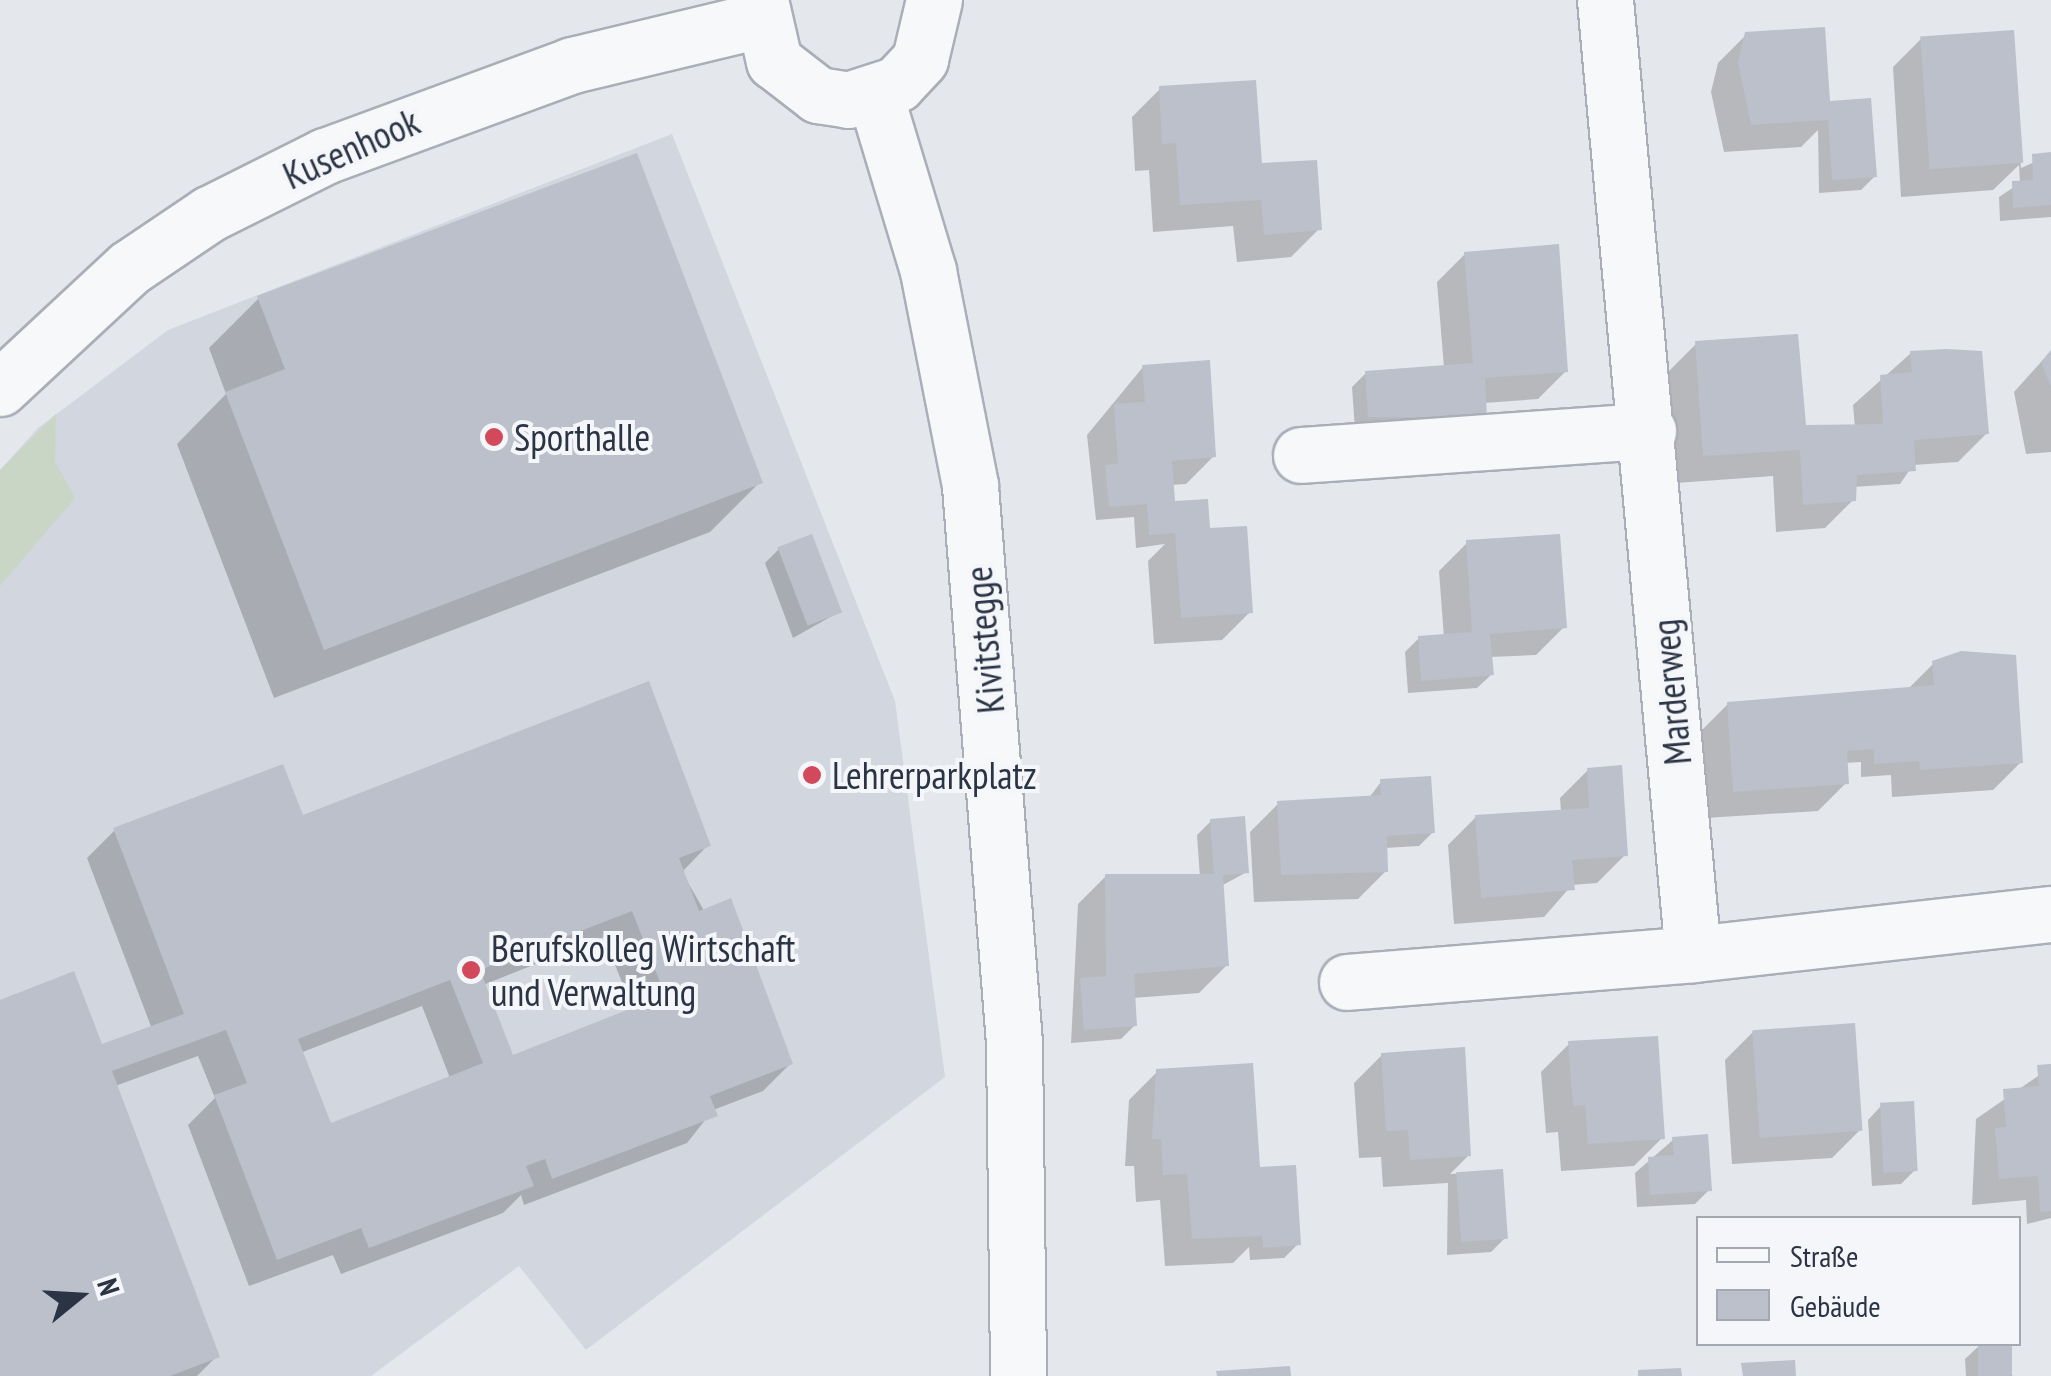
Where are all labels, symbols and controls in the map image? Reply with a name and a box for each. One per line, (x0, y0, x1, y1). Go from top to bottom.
street label: Kusenhook (276, 98, 426, 198)
place label: Sporthalle (514, 414, 650, 460)
marker: Sporthalle (483, 426, 505, 448)
street label: Kivitstegge (955, 565, 1013, 715)
street label: Marderweg (1642, 617, 1700, 767)
place label: Lehrerparkplatz (832, 752, 1037, 798)
marker: Lehrerparkplatz (801, 764, 823, 786)
place label: Berufskolleg Wirtschaft und Verwaltung (491, 925, 796, 1014)
marker: Berufskolleg Wirtschaft und Verwaltung (460, 959, 482, 981)
legend (1696, 1216, 2021, 1346)
text: Straße (1790, 1236, 1858, 1275)
north arrow (30, 1246, 130, 1346)
text: N (89, 1274, 129, 1299)
text: Gebäude (1790, 1286, 1881, 1325)

